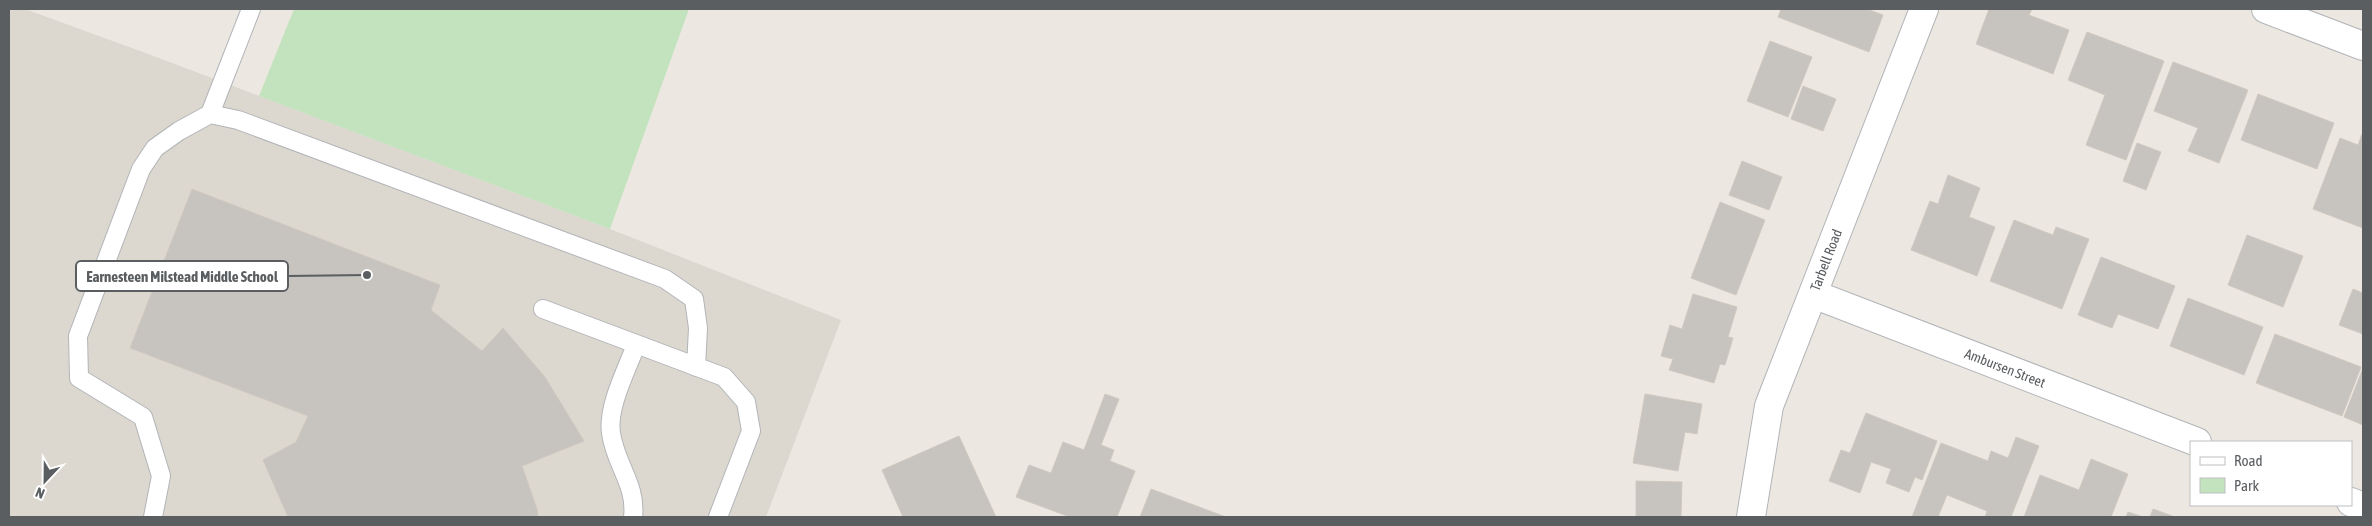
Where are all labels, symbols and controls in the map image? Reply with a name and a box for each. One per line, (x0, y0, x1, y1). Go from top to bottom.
street label: Tarbell Road (1807, 227, 1845, 293)
callout: Earnesteen Milstead Middle School (76, 261, 288, 291)
text: Earnesteen Milstead Middle School (86, 268, 279, 285)
street label: Ambursen Street (1962, 345, 2048, 391)
legend (2190, 441, 2352, 506)
text: Road (2234, 452, 2263, 469)
north arrow (20, 456, 70, 506)
text: Park (2234, 477, 2259, 494)
text: N (33, 484, 47, 502)

